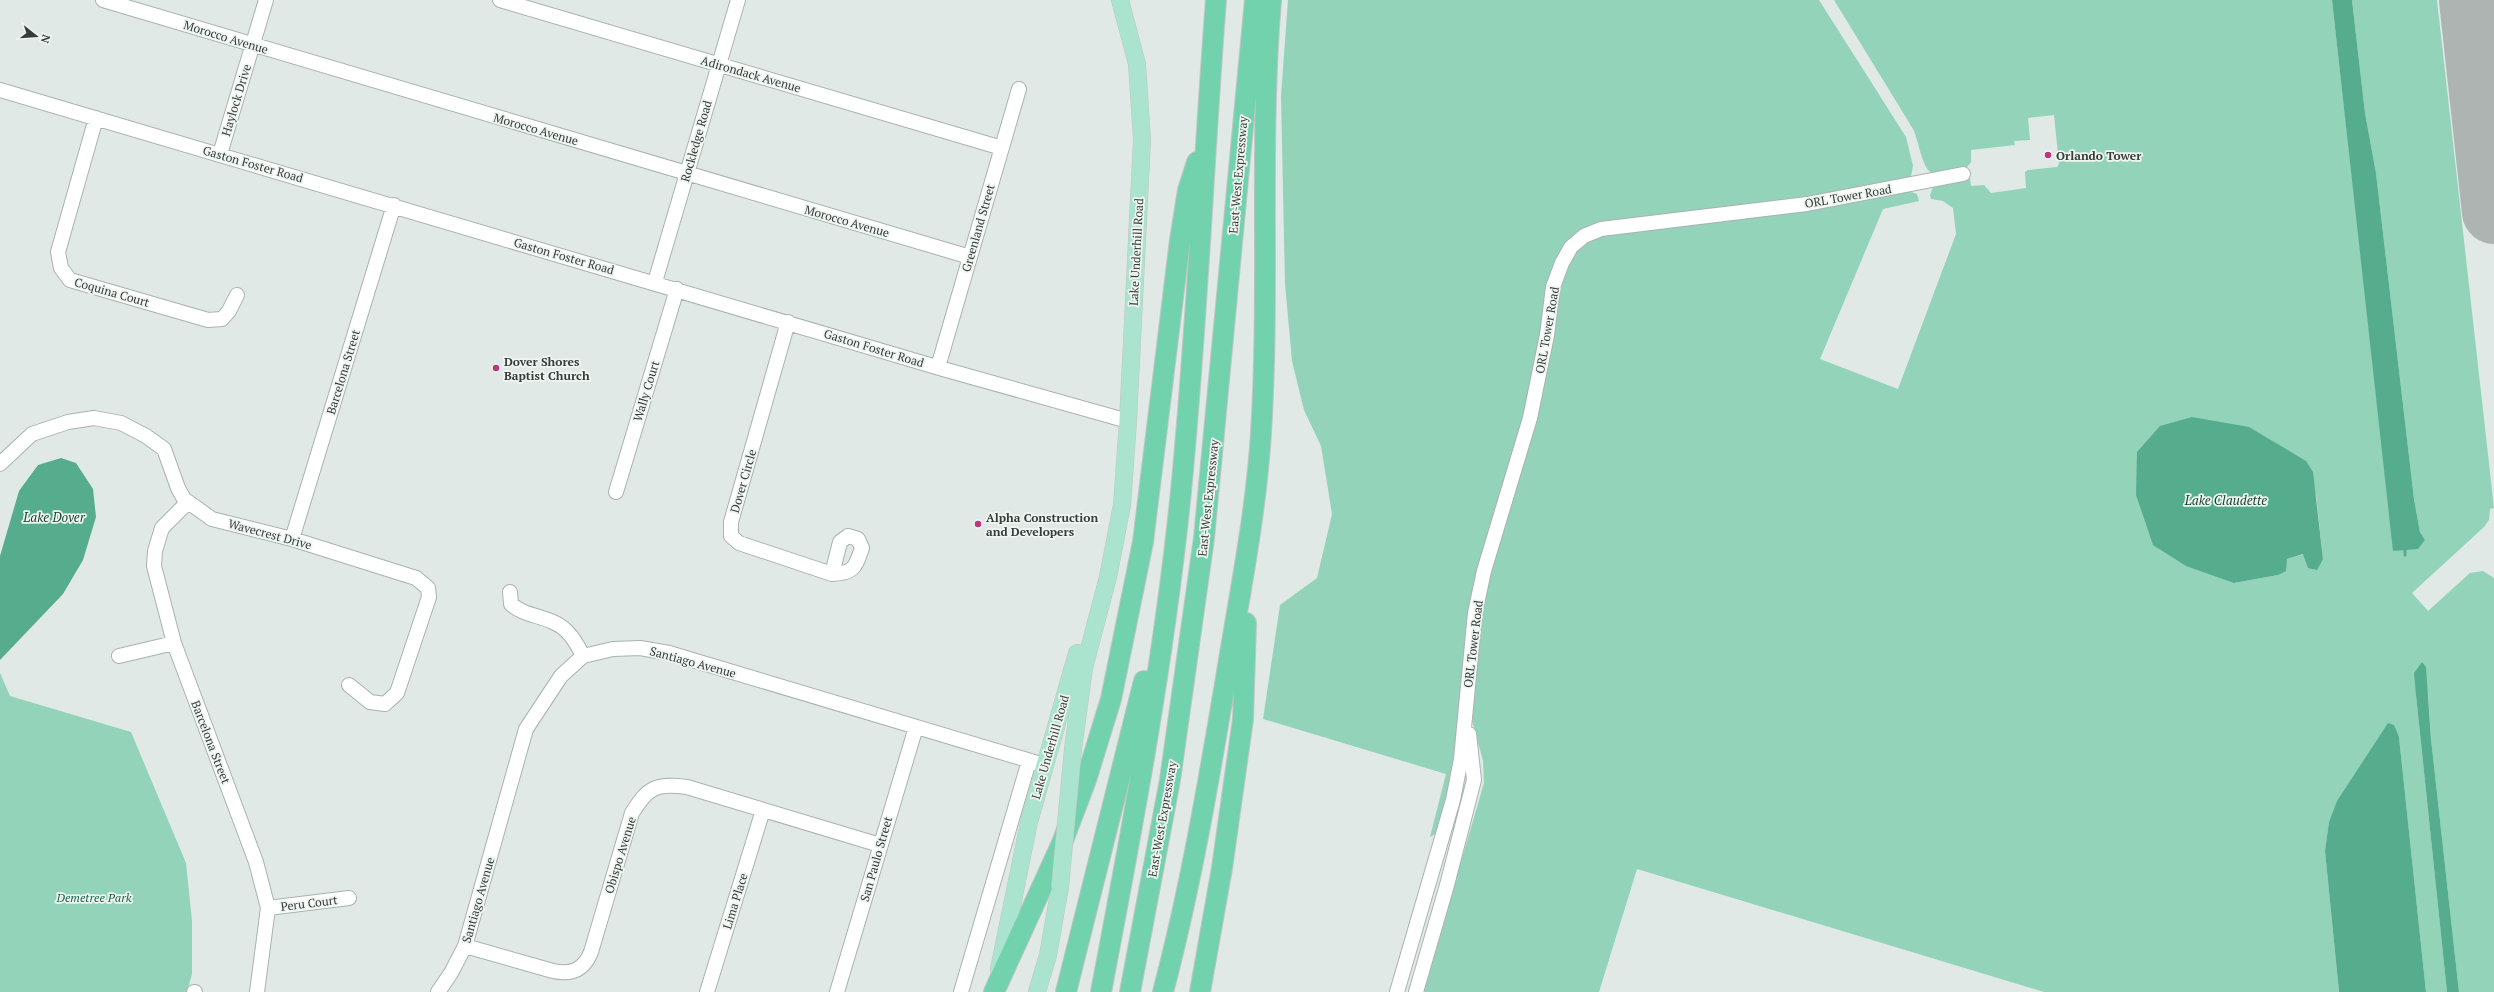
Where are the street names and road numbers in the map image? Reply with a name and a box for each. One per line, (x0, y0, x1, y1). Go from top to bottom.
street label: Morocco Avenue (182, 17, 270, 57)
street label: Adirondack Avenue (699, 53, 803, 95)
street label: Haylock Drive (218, 62, 254, 138)
street label: Rockledge Road (677, 98, 715, 184)
street label: Morocco Avenue (492, 110, 580, 148)
street label: East-West Expressway (1225, 115, 1251, 234)
street label: Gaston Foster Road (201, 142, 305, 186)
street label: ORL Tower Road (1803, 181, 1893, 211)
street label: Greenland Street (958, 182, 998, 274)
street label: Lake Underhill Road (1126, 197, 1146, 306)
street label: Morocco Avenue (803, 202, 891, 240)
street label: Gaston Foster Road (512, 234, 616, 278)
street label: Coquina Court (73, 274, 152, 310)
street label: ORL Tower Road (1532, 285, 1562, 375)
street label: Gaston Foster Road (822, 326, 926, 370)
street label: Barcelona Street (323, 327, 363, 416)
street label: Wally Court (630, 358, 662, 423)
street label: East-West Expressway (1194, 438, 1222, 557)
street label: Dover Circle (727, 447, 759, 515)
street label: Wavecrest Drive (227, 516, 313, 552)
street label: ORL Tower Road (1460, 599, 1486, 689)
street label: Santiago Avenue (648, 643, 738, 681)
street label: Lake Underhill Road (1028, 693, 1072, 801)
street label: Barcelona Street (188, 698, 234, 786)
street label: East-West Expressway (1144, 759, 1180, 878)
street label: San Paulo Street (857, 814, 895, 903)
street label: Obispo Avenue (601, 815, 639, 895)
street label: Santiago Avenue (459, 855, 497, 945)
street label: Lima Place (719, 871, 751, 931)
street label: Peru Court (280, 892, 339, 914)

